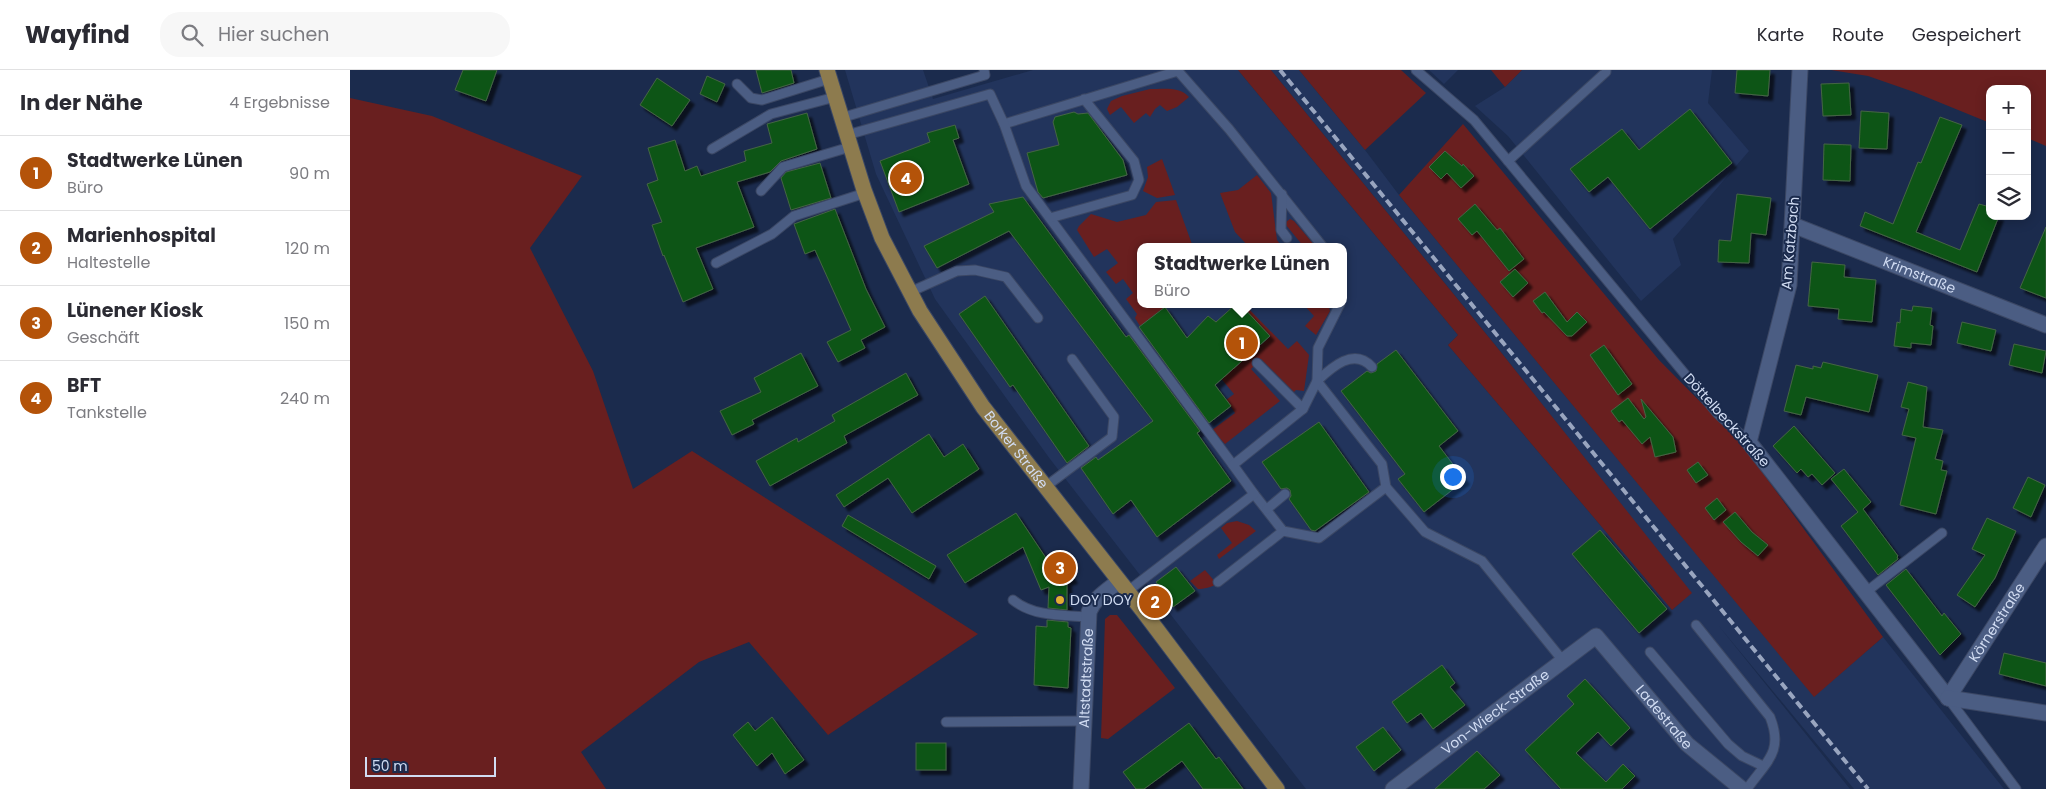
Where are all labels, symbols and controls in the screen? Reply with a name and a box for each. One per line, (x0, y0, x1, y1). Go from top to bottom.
search box (160, 12, 510, 57)
text: Wayfind (25, 18, 130, 51)
icon: search (178, 21, 206, 49)
text: Hier suchen (218, 21, 329, 48)
text: Karte (1757, 22, 1804, 47)
text: Route (1832, 22, 1884, 47)
text: Gespeichert (1912, 22, 2021, 47)
map controls (1986, 85, 2031, 220)
button: + (1986, 85, 2031, 130)
text: In der Nähe (20, 88, 143, 117)
text: 4 Ergebnisse (229, 91, 330, 114)
button: − (1986, 130, 2031, 175)
text: Stadtwerke Lünen (67, 147, 243, 174)
pin: 4 (890, 159, 922, 197)
text: 1 (33, 162, 39, 185)
text: 90 m (289, 162, 330, 185)
button: layers (1986, 175, 2031, 220)
text: Büro (67, 176, 103, 199)
street label: Am Katzbach (1776, 196, 1804, 290)
text: Marienhospital (67, 222, 216, 249)
text: 2 (31, 237, 41, 260)
text: 120 m (285, 237, 330, 260)
popup (1137, 243, 1347, 308)
text: Stadtwerke Lünen (1154, 250, 1330, 277)
text: Haltestelle (67, 251, 150, 274)
street label: Krimstraße (1880, 252, 1959, 299)
text: Büro (1154, 279, 1190, 302)
text: Lünener Kiosk (67, 297, 203, 324)
text: 3 (31, 312, 41, 335)
text: 150 m (284, 312, 330, 335)
pin: 1 (1226, 324, 1258, 362)
text: Geschäft (67, 326, 140, 349)
street label: Döttelbeckstraße (1679, 369, 1775, 472)
text: BFT (67, 372, 101, 399)
text: 4 (31, 387, 41, 410)
text: 240 m (280, 387, 330, 410)
text: Tankstelle (67, 401, 147, 424)
street label: Borker Straße (979, 406, 1053, 493)
your location (1440, 464, 1466, 490)
pin: 3 (1044, 549, 1076, 587)
street label: Körnerstraße (1964, 579, 2030, 666)
pin: 2 (1139, 583, 1171, 621)
place label: DOY DOY (1070, 590, 1132, 610)
marker: DOY DOY (1054, 594, 1066, 606)
street label: Altstadtstraße (1074, 627, 1098, 728)
street label: Von-Wieck-Straße (1437, 664, 1554, 759)
street label: Ladestraße (1631, 680, 1697, 754)
scale bar (365, 754, 496, 777)
text: 50 m (372, 756, 408, 776)

